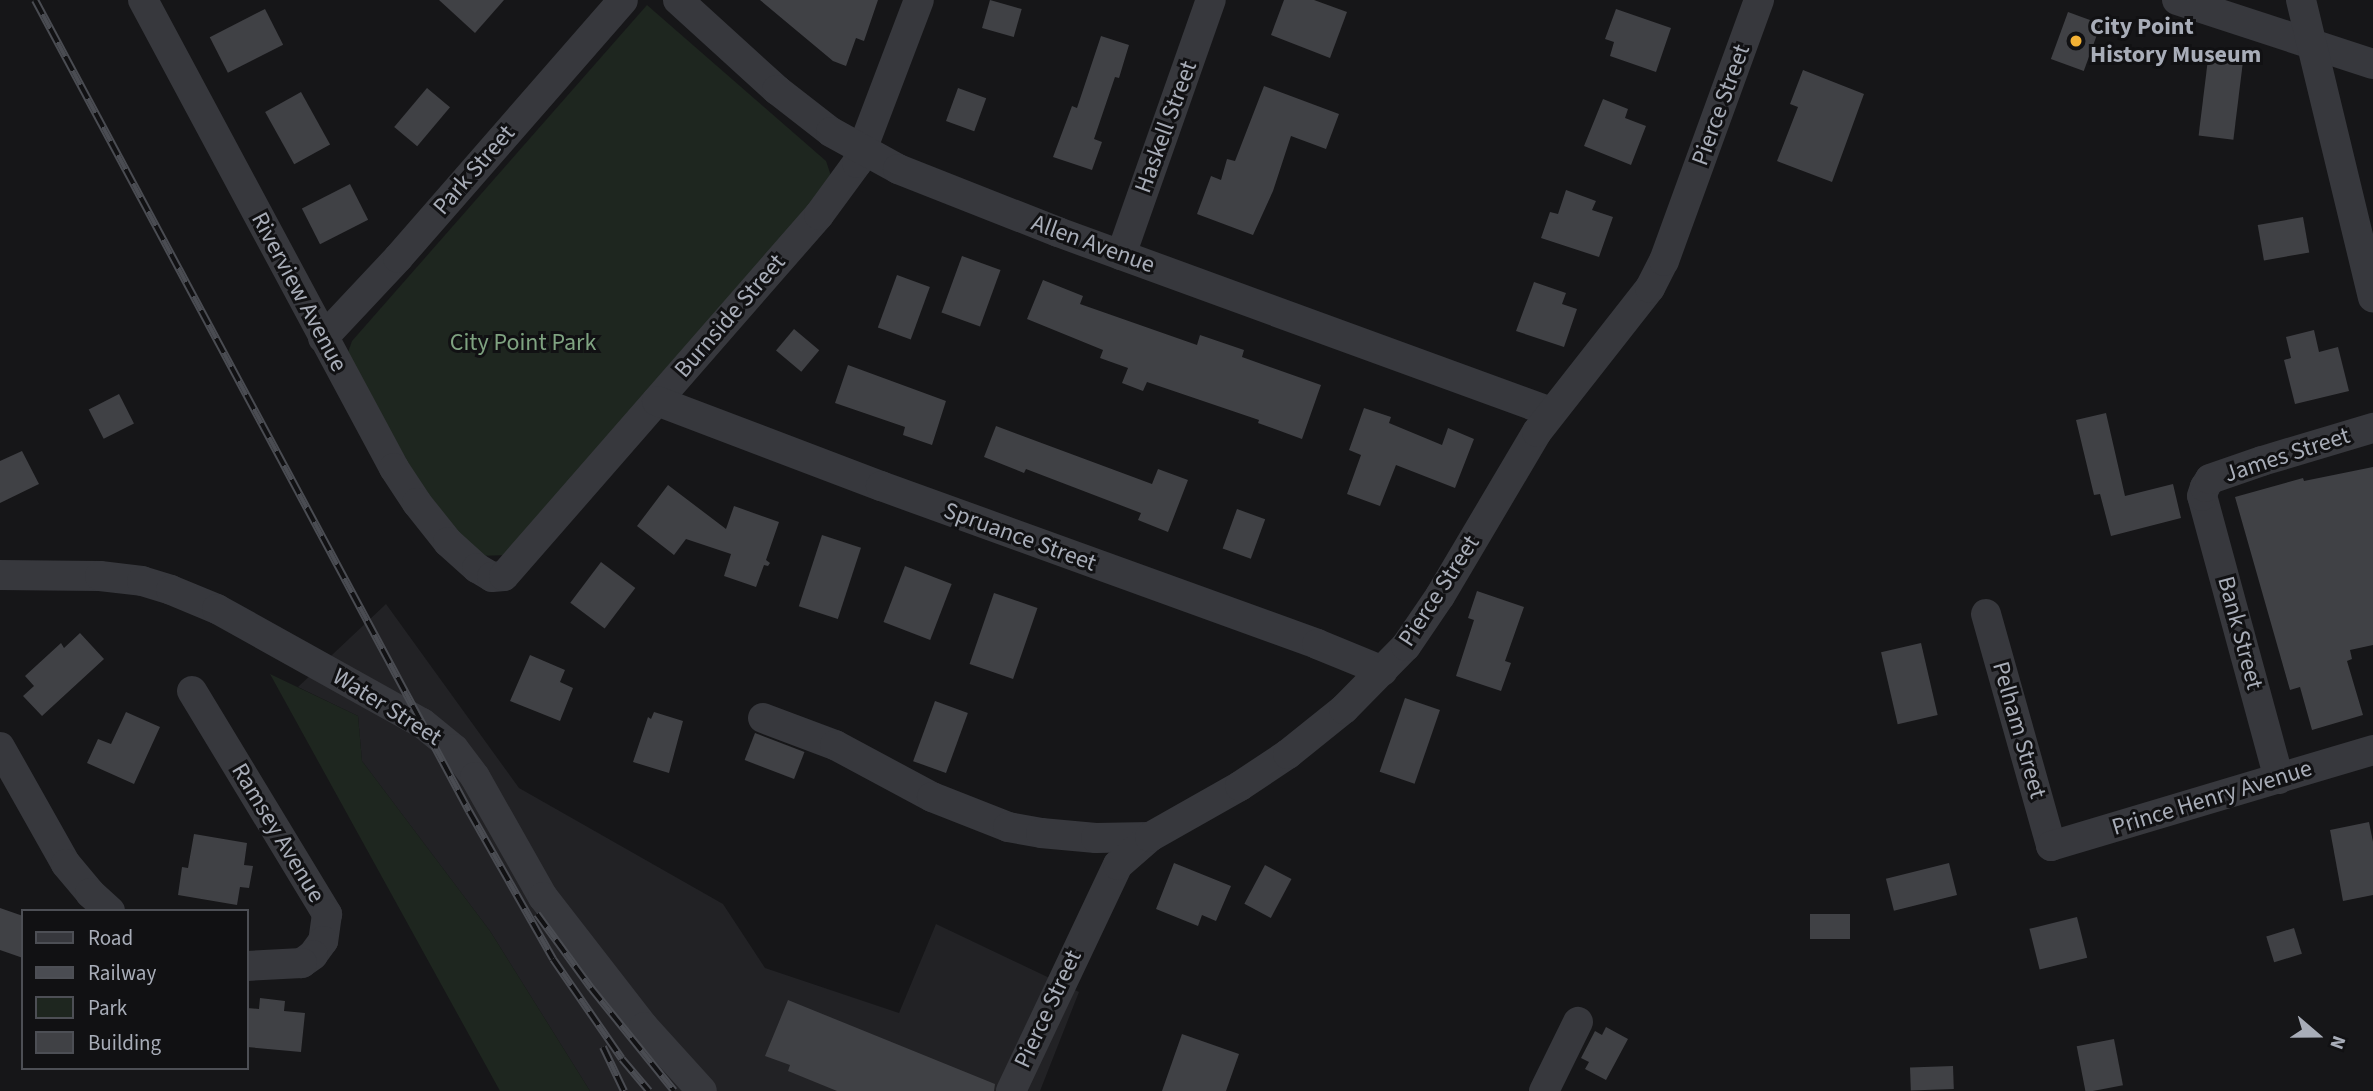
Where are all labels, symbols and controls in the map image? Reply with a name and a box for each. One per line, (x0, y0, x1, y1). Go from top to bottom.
place label: City Point History Museum (2090, 13, 2261, 69)
marker: City Point History Museum (2068, 33, 2084, 49)
street label: Pierce Street (1686, 41, 1756, 169)
street label: Haskell Street (1129, 57, 1203, 197)
street label: Park Street (427, 119, 521, 221)
street label: Riverview Avenue (245, 207, 353, 377)
street label: Allen Avenue (1027, 208, 1159, 280)
street label: Burnside Street (668, 248, 792, 384)
park label: City Point Park (450, 329, 596, 357)
street label: James Street (2221, 421, 2353, 489)
street label: Spruance Street (940, 496, 1100, 578)
street label: Pierce Street (1392, 530, 1486, 652)
street label: Bank Street (2211, 573, 2269, 693)
street label: Pelham Street (1986, 658, 2052, 802)
street label: Water Street (327, 662, 447, 752)
street label: Prince Henry Avenue (2108, 754, 2316, 842)
street label: Ramsey Avenue (225, 758, 331, 908)
legend (21, 909, 248, 1070)
text: Road (88, 923, 133, 953)
street label: Pierce Street (1008, 945, 1088, 1073)
text: Railway (88, 958, 156, 988)
text: Park (88, 993, 127, 1023)
north arrow (2282, 1000, 2352, 1070)
text: Building (88, 1028, 161, 1058)
text: N (2322, 1032, 2352, 1053)

